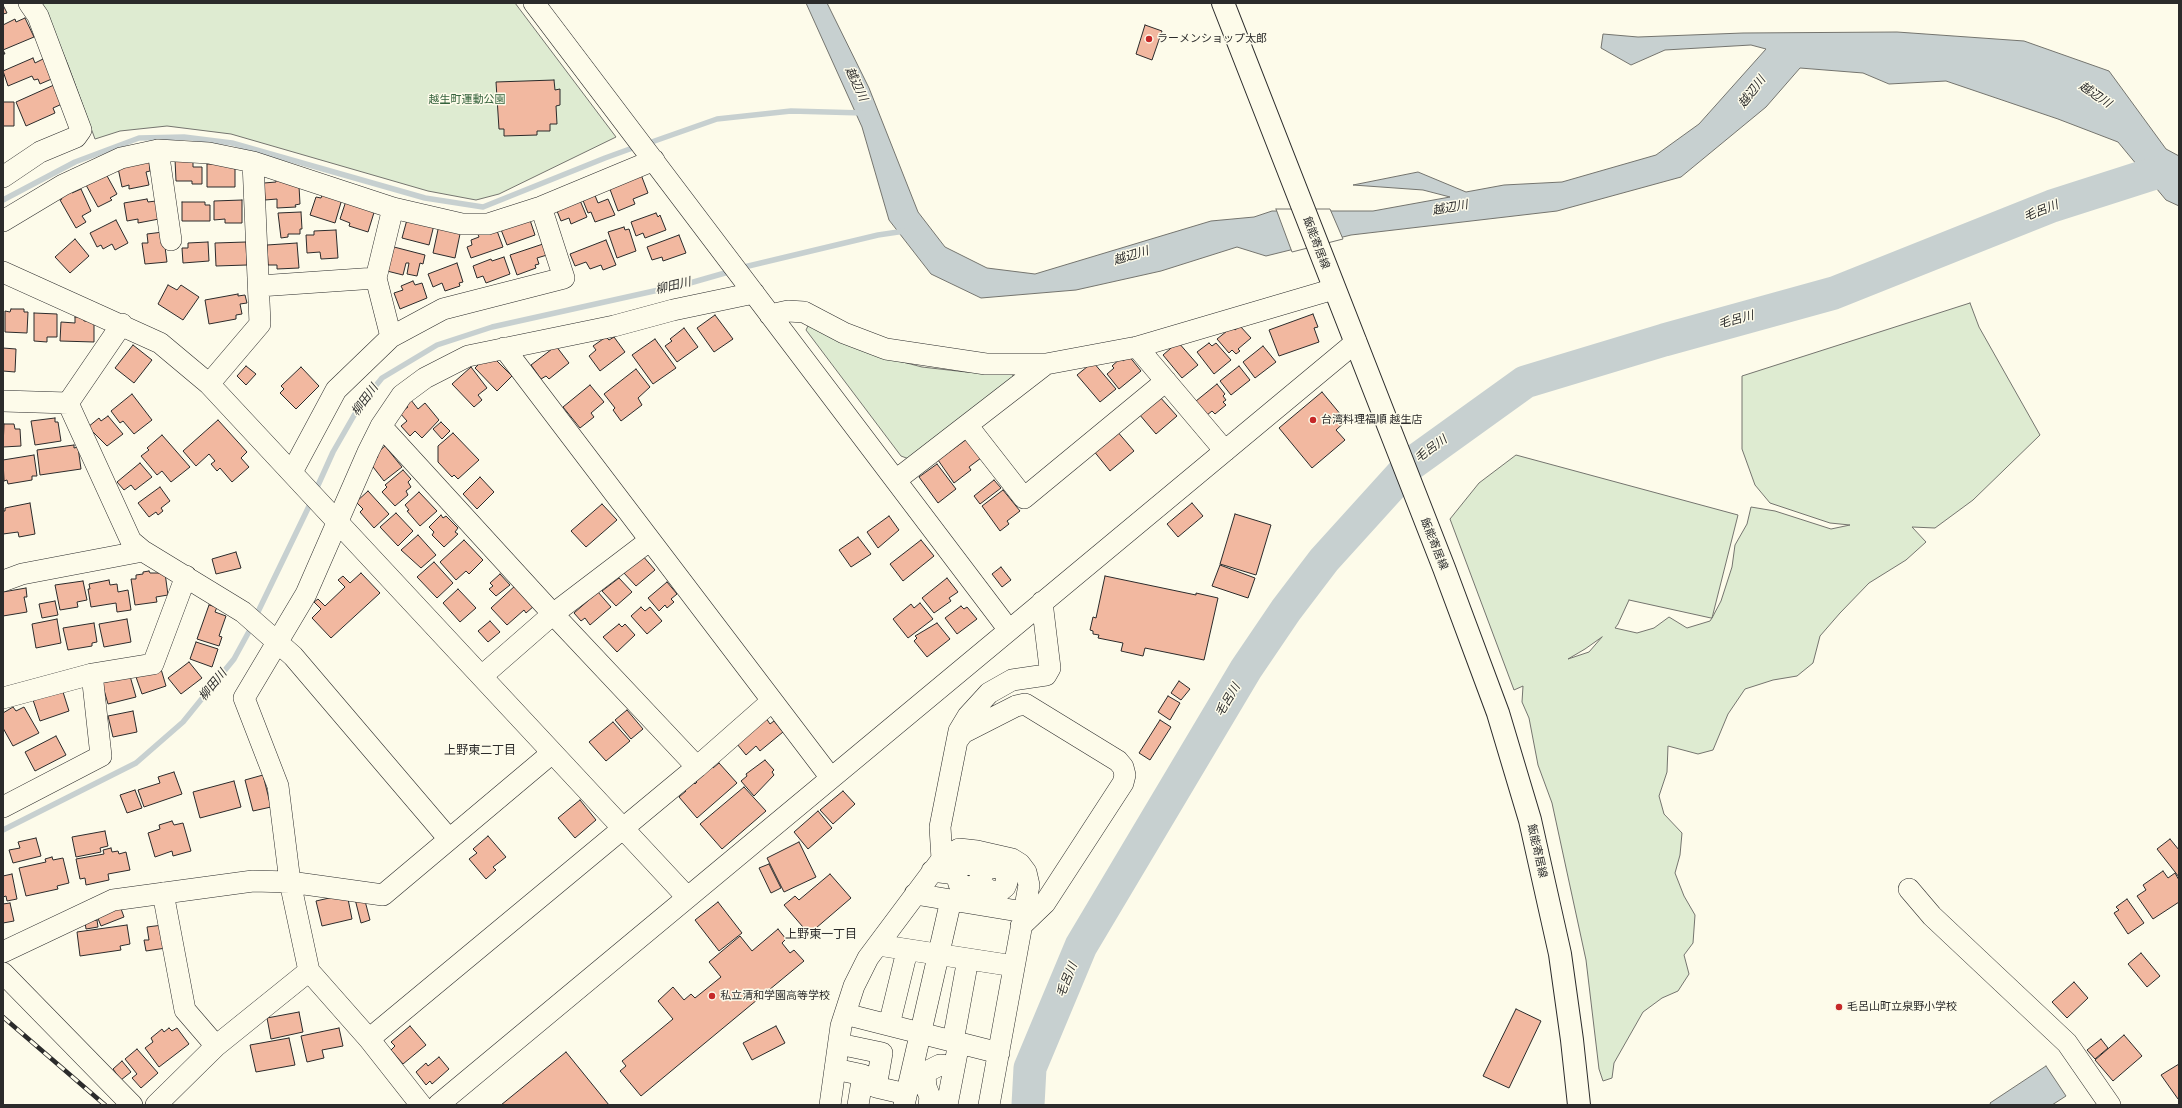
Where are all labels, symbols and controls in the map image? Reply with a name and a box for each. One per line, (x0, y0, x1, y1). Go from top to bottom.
place label: ラーメンショップ太郎 (1157, 32, 1267, 46)
marker: ラーメンショップ太郎 (1144, 34, 1154, 44)
water label: 越辺川 (842, 65, 870, 103)
water label: 越辺川 (1735, 73, 1769, 111)
water label: 越辺川 (2076, 79, 2114, 111)
park label: 越生町運動公園 (429, 93, 505, 107)
water label: 越辺川 (1431, 198, 1469, 218)
water label: 毛呂川 (2022, 198, 2060, 224)
street label: 飯能寄居線 (1300, 215, 1332, 271)
water label: 越辺川 (1112, 244, 1150, 268)
water label: 柳田川 (654, 275, 692, 297)
water label: 毛呂川 (1717, 308, 1755, 332)
water label: 柳田川 (349, 381, 381, 419)
place label: 台湾料理福順 越生店 (1321, 413, 1423, 427)
marker: 台湾料理福順 越生店 (1308, 415, 1318, 425)
water label: 毛呂川 (1412, 433, 1450, 465)
street label: 飯能寄居線 (1418, 516, 1450, 572)
water label: 柳田川 (196, 666, 230, 704)
water label: 毛呂川 (1213, 681, 1243, 719)
district label: 上野東二丁目 (444, 744, 516, 758)
street label: 飯能寄居線 (1524, 823, 1550, 879)
district label: 上野東一丁目 (785, 928, 857, 942)
water label: 毛呂川 (1054, 961, 1080, 999)
place label: 私立清和学園高等学校 (720, 989, 830, 1003)
marker: 私立清和学園高等学校 (707, 991, 717, 1001)
place label: 毛呂山町立泉野小学校 (1847, 1000, 1957, 1014)
marker: 毛呂山町立泉野小学校 (1834, 1002, 1844, 1012)

